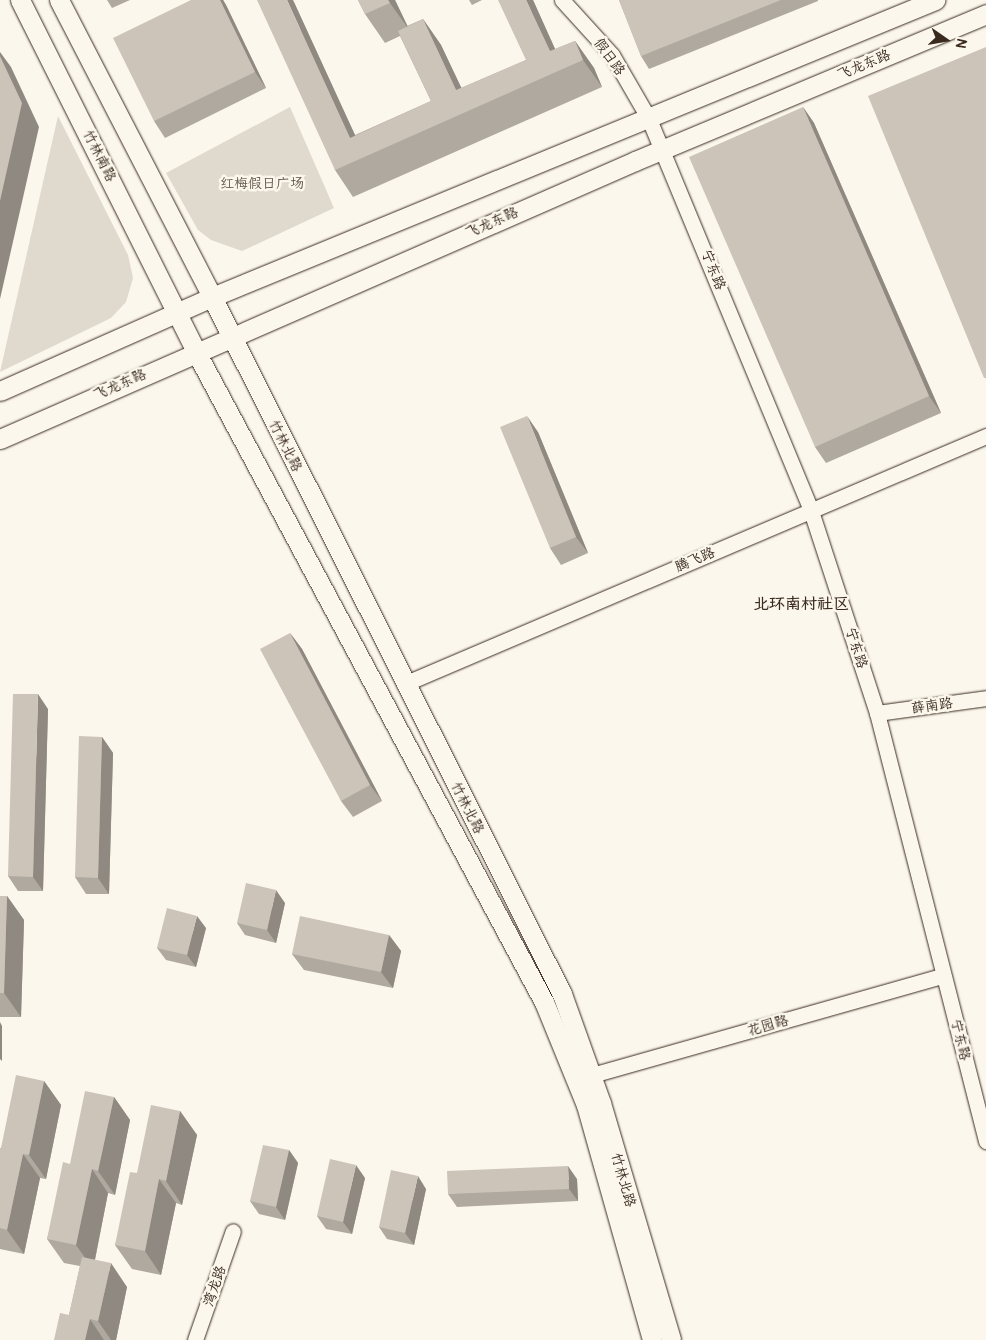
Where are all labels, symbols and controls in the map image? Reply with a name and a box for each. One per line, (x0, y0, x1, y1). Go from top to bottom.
north arrow (921, 15, 971, 65)
street label: 假日路 (590, 35, 628, 79)
text: N (952, 37, 970, 50)
street label: 飞龙东路 (835, 46, 893, 84)
street label: 竹林南路 (79, 127, 119, 185)
park label: 红梅假日广场 (220, 176, 304, 192)
street label: 飞龙东路 (463, 204, 521, 242)
street label: 宁东路 (697, 247, 729, 293)
street label: 飞龙东路 (91, 366, 149, 404)
street label: 竹林北路 (265, 417, 305, 475)
street label: 腾飞路 (672, 544, 718, 576)
district label: 北环南村社区 (753, 594, 849, 614)
street label: 宁东路 (842, 625, 870, 671)
street label: 薛南路 (910, 695, 954, 717)
street label: 竹林北路 (447, 779, 487, 837)
street label: 花园路 (745, 1012, 791, 1040)
street label: 宁东路 (947, 1018, 973, 1062)
street label: 竹林北路 (607, 1151, 639, 1209)
street label: 湾龙路 (200, 1263, 230, 1309)

